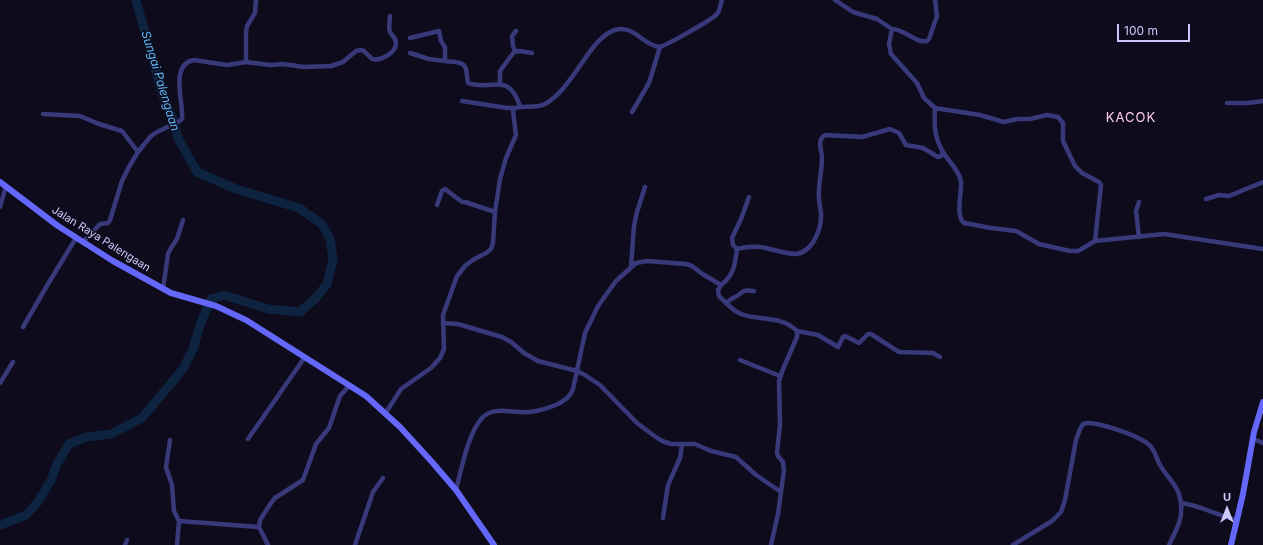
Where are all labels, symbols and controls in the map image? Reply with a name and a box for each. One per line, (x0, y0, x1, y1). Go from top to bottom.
scale bar (1119, 16, 1192, 42)
text: 100 m (1124, 23, 1158, 38)
water label: Sungai Palengaan (138, 29, 182, 133)
district label: KACOK (1106, 110, 1156, 126)
street label: Jalan Raya Palengaan (49, 203, 153, 275)
north arrow (1207, 489, 1247, 529)
text: U (1223, 490, 1231, 504)

